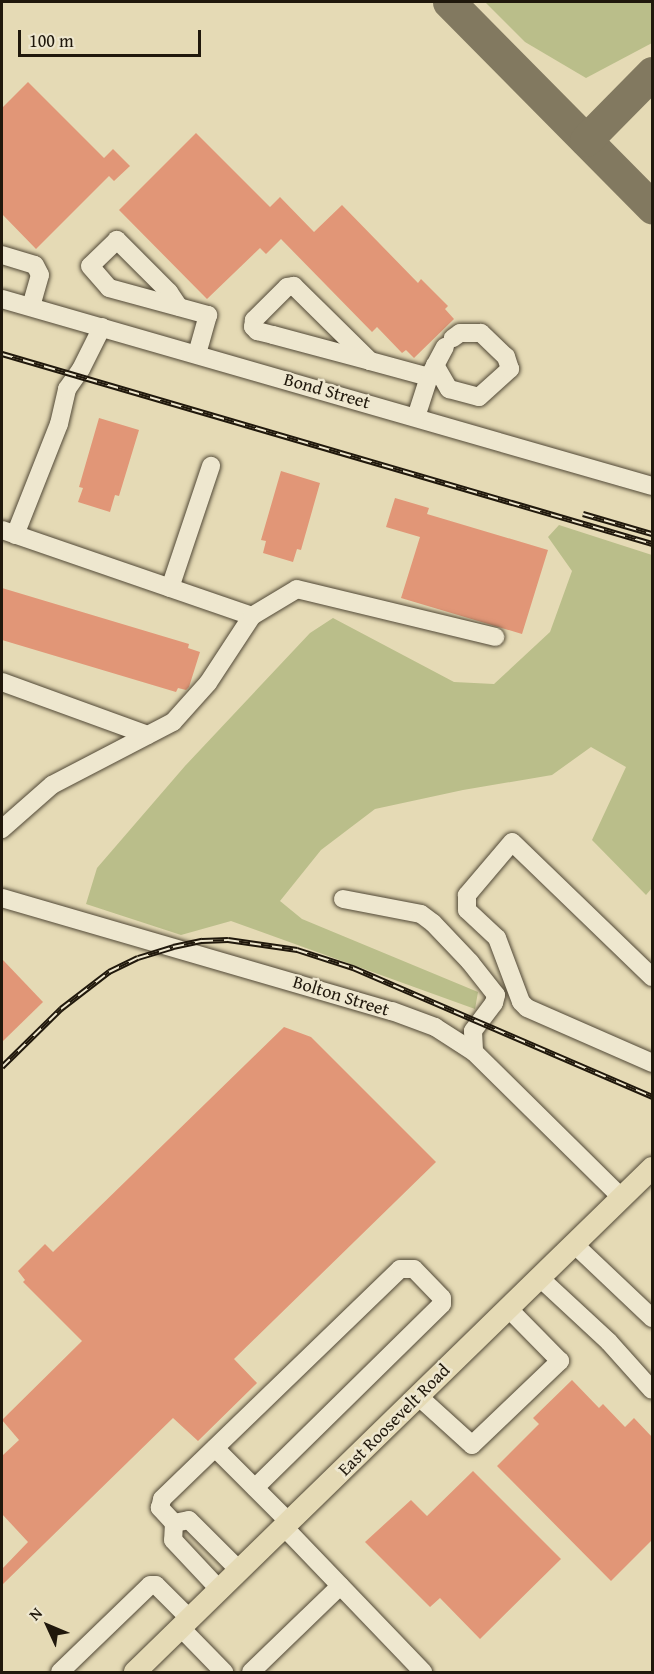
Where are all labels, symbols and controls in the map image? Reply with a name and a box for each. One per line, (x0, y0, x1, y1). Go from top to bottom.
scale bar (21, 18, 204, 56)
text: 100 m (29, 27, 74, 54)
street label: Bond Street (281, 368, 373, 414)
street label: Bolton Street (290, 971, 392, 1021)
street label: East Roosevelt Road (334, 1360, 454, 1480)
north arrow (18, 1596, 78, 1656)
text: N (23, 1601, 47, 1626)

